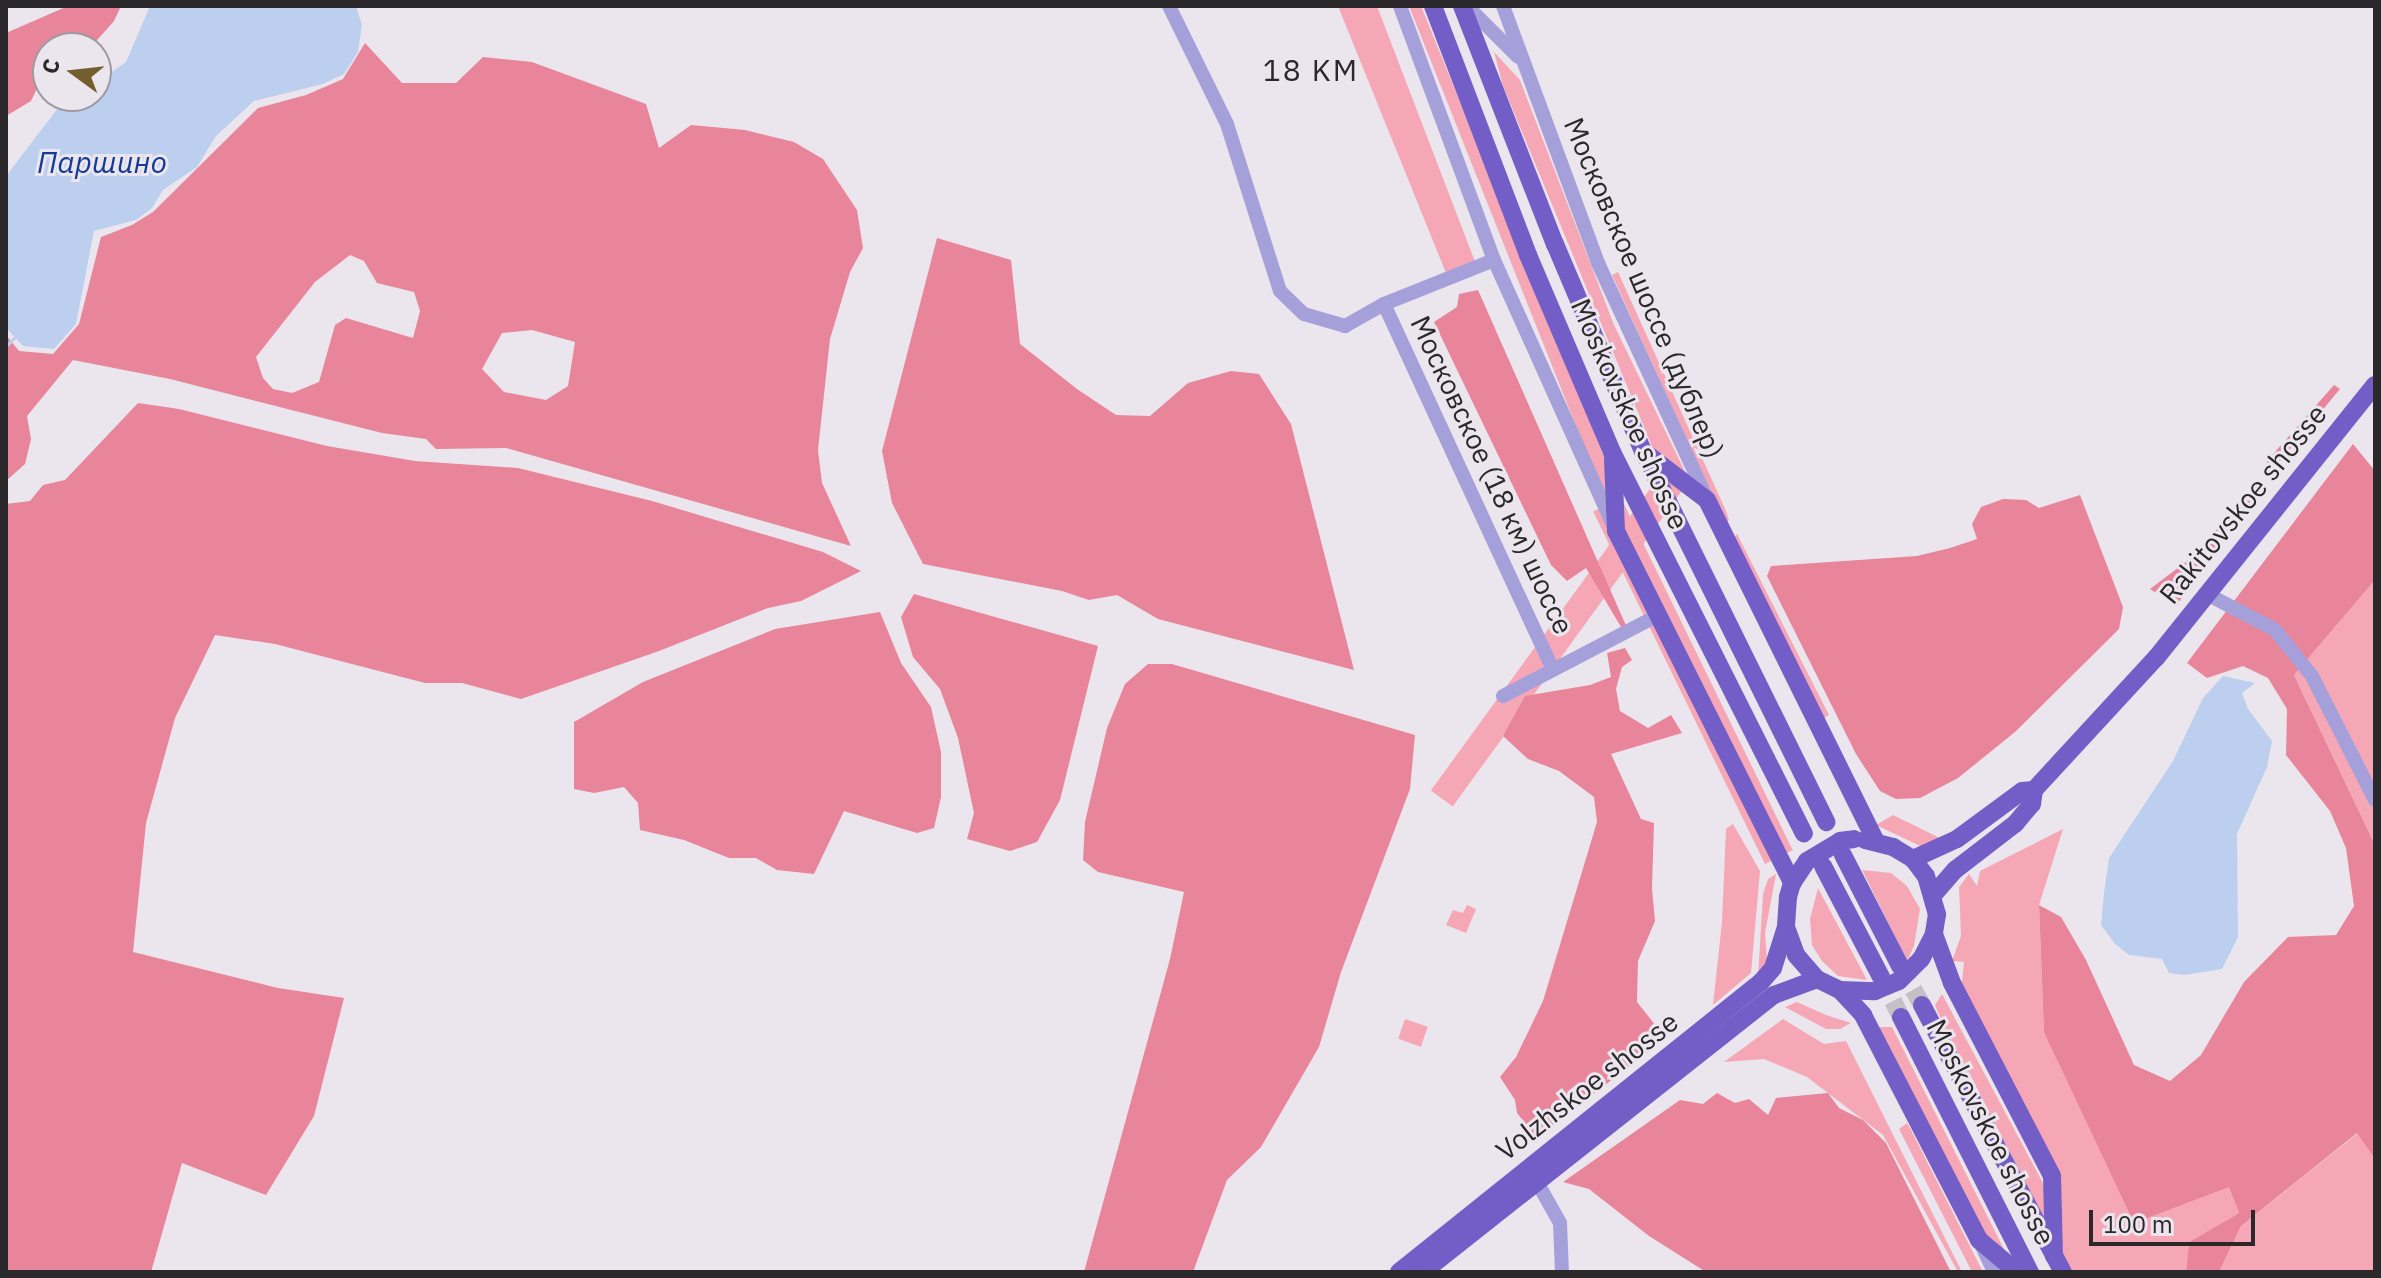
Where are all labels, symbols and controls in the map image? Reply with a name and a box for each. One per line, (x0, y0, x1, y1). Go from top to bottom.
north arrow (32, 32, 112, 112)
district label: 18 KM (1263, 52, 1359, 88)
text: С (34, 56, 66, 77)
street label: Московское шоссе (дублер) (1557, 113, 1731, 463)
water label: Паршино (37, 144, 167, 180)
street label: Moskovskoe shosse (1564, 294, 1696, 534)
street label: Московское (18 км) шоссе (1403, 311, 1581, 639)
street label: Rakitovskoe shosse (2152, 398, 2334, 610)
street label: Volzhskoe shosse (1489, 1005, 1685, 1167)
street label: Moskovskoe shosse (1920, 1014, 2062, 1250)
scale bar (2093, 1194, 2259, 1244)
text: 100 m (2103, 1208, 2173, 1240)

